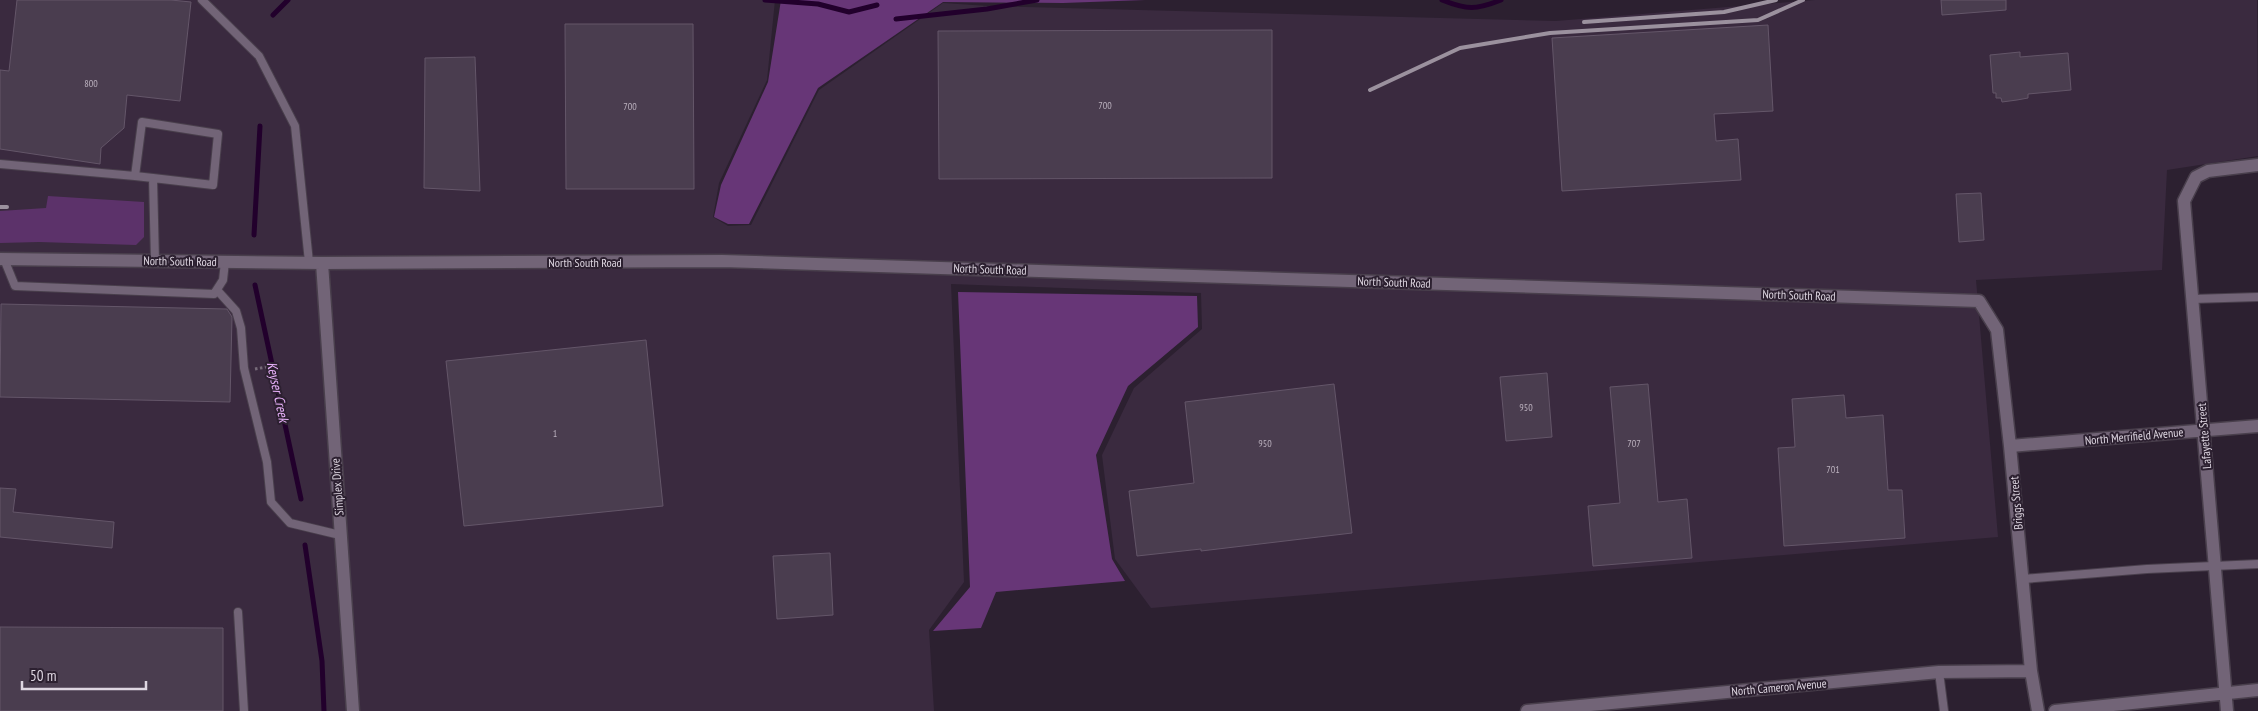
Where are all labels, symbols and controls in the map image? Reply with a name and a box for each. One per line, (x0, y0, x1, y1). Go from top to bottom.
house number: 800 (84, 77, 98, 90)
house number: 700 (1098, 99, 1112, 112)
house number: 700 (623, 100, 637, 113)
street label: North South Road (143, 253, 217, 269)
street label: North South Road (548, 255, 622, 270)
street label: North South Road (953, 260, 1027, 278)
street label: North South Road (1357, 273, 1431, 291)
street label: North South Road (1762, 286, 1836, 304)
water label: Keyser Creek (263, 360, 294, 425)
house number: 950 (1519, 401, 1533, 414)
street label: Lafayette Street (2194, 402, 2214, 469)
street label: North Merrifield Avenue (2084, 424, 2184, 448)
house number: 1 (553, 427, 557, 440)
house number: 950 (1258, 437, 1272, 450)
house number: 707 (1627, 437, 1641, 450)
street label: Simplex Drive (328, 458, 346, 516)
house number: 701 (1826, 463, 1840, 476)
street label: Briggs Street (2006, 475, 2026, 530)
scale bar (22, 658, 146, 690)
text: 50 m (30, 666, 56, 685)
street label: North Cameron Avenue (1731, 675, 1827, 699)

